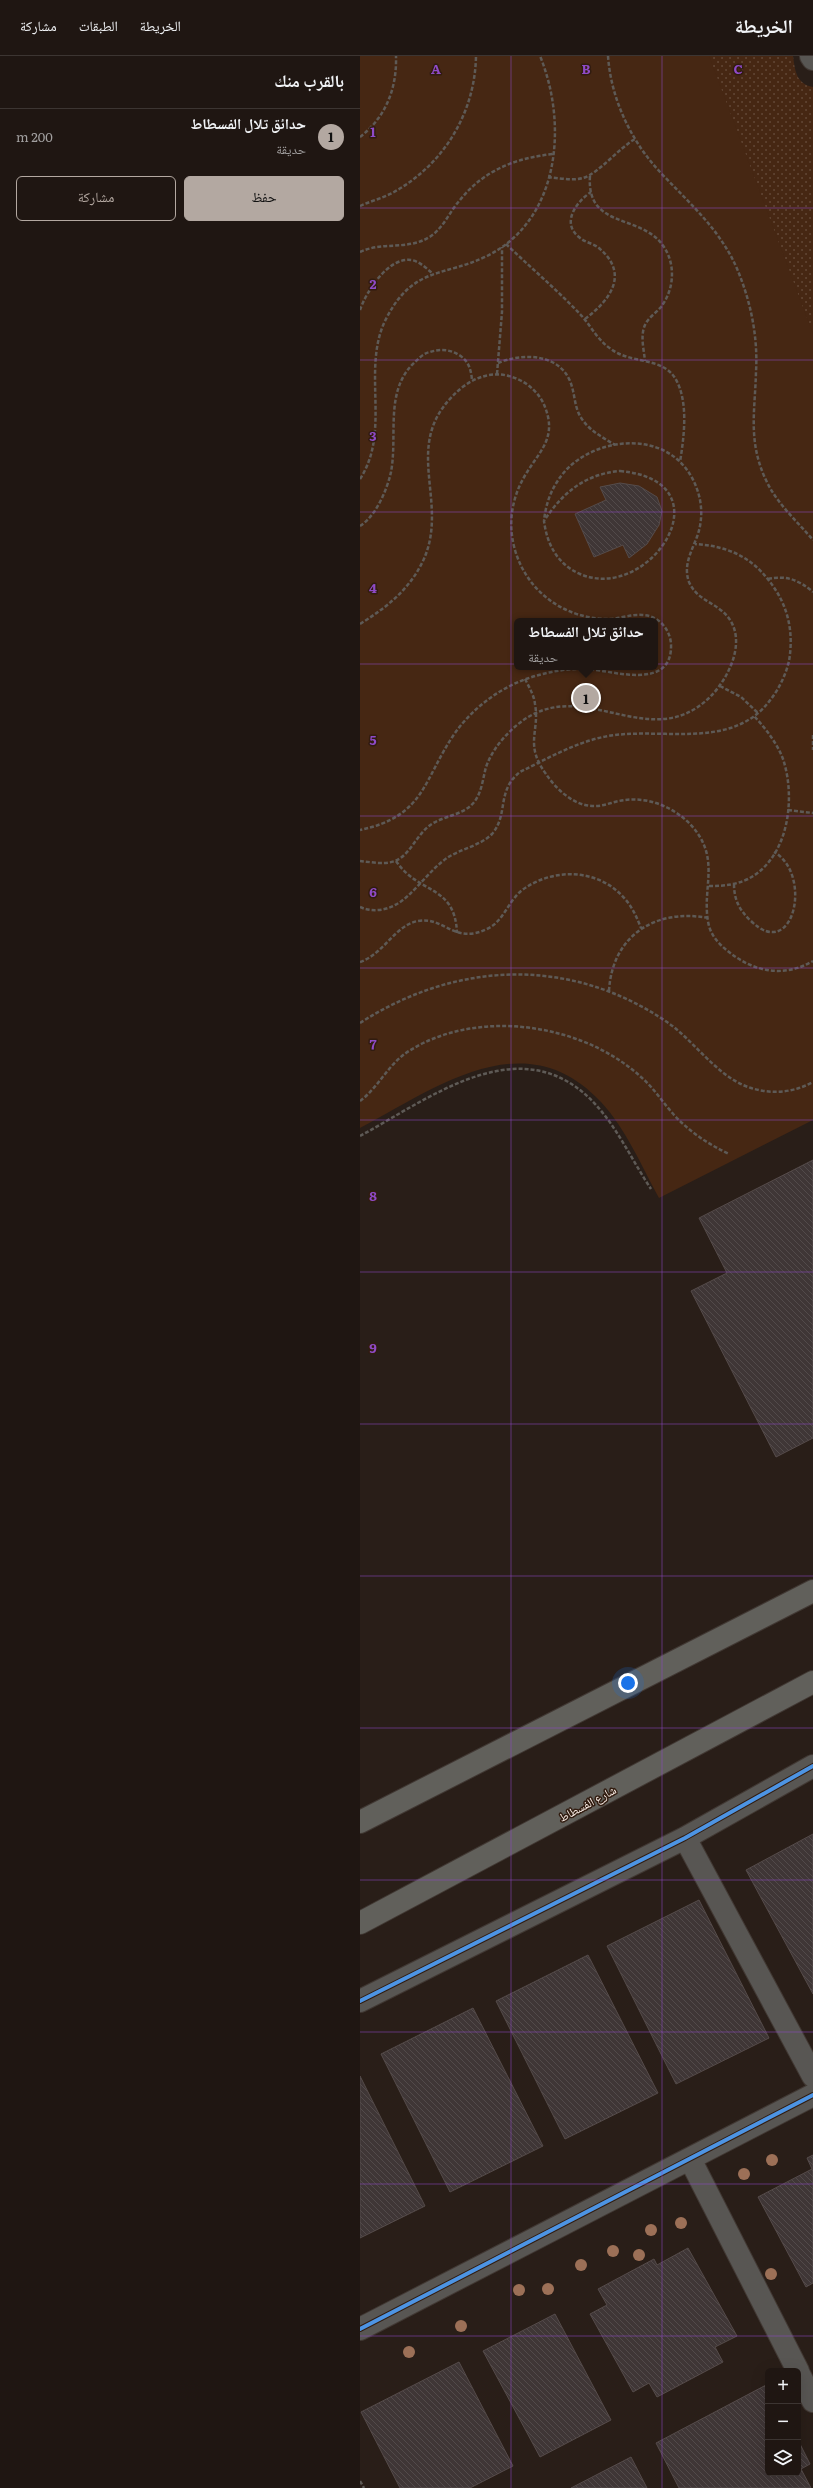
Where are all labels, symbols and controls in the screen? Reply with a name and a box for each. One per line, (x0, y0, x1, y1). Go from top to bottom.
text: الخريطة (735, 11, 793, 39)
text: مشاركة (20, 15, 57, 35)
text: الطبقات (79, 15, 118, 35)
text: الخريطة (140, 15, 181, 35)
text: A (431, 59, 441, 78)
text: B (582, 59, 591, 78)
text: C (733, 59, 743, 78)
text: بالقرب منك (274, 67, 344, 92)
text: حدائق تلال الفسطاط (190, 111, 306, 134)
text: 1 (370, 122, 376, 141)
text: 200 m (16, 127, 53, 146)
text: 1 (328, 127, 334, 146)
text: حديقة (276, 139, 306, 158)
button: مشاركة (16, 176, 176, 221)
button: حفظ (184, 176, 344, 221)
text: 2 (370, 274, 377, 293)
text: 3 (369, 426, 377, 445)
text: 4 (369, 578, 377, 597)
popup (514, 618, 658, 670)
text: حدائق تلال الفسطاط (528, 619, 644, 642)
text: حديقة (528, 647, 558, 666)
pin: 1 (573, 683, 599, 713)
text: 5 (369, 730, 377, 749)
text: 6 (369, 882, 377, 901)
text: 7 (369, 1034, 377, 1053)
text: 8 (369, 1186, 377, 1205)
text: 9 (369, 1338, 377, 1357)
your location (618, 1673, 638, 1693)
street label: شارع الفسطاط (555, 1780, 619, 1826)
map controls (765, 2368, 801, 2476)
button: + (765, 2368, 801, 2404)
button: − (765, 2404, 801, 2440)
button: layers (765, 2440, 801, 2476)

